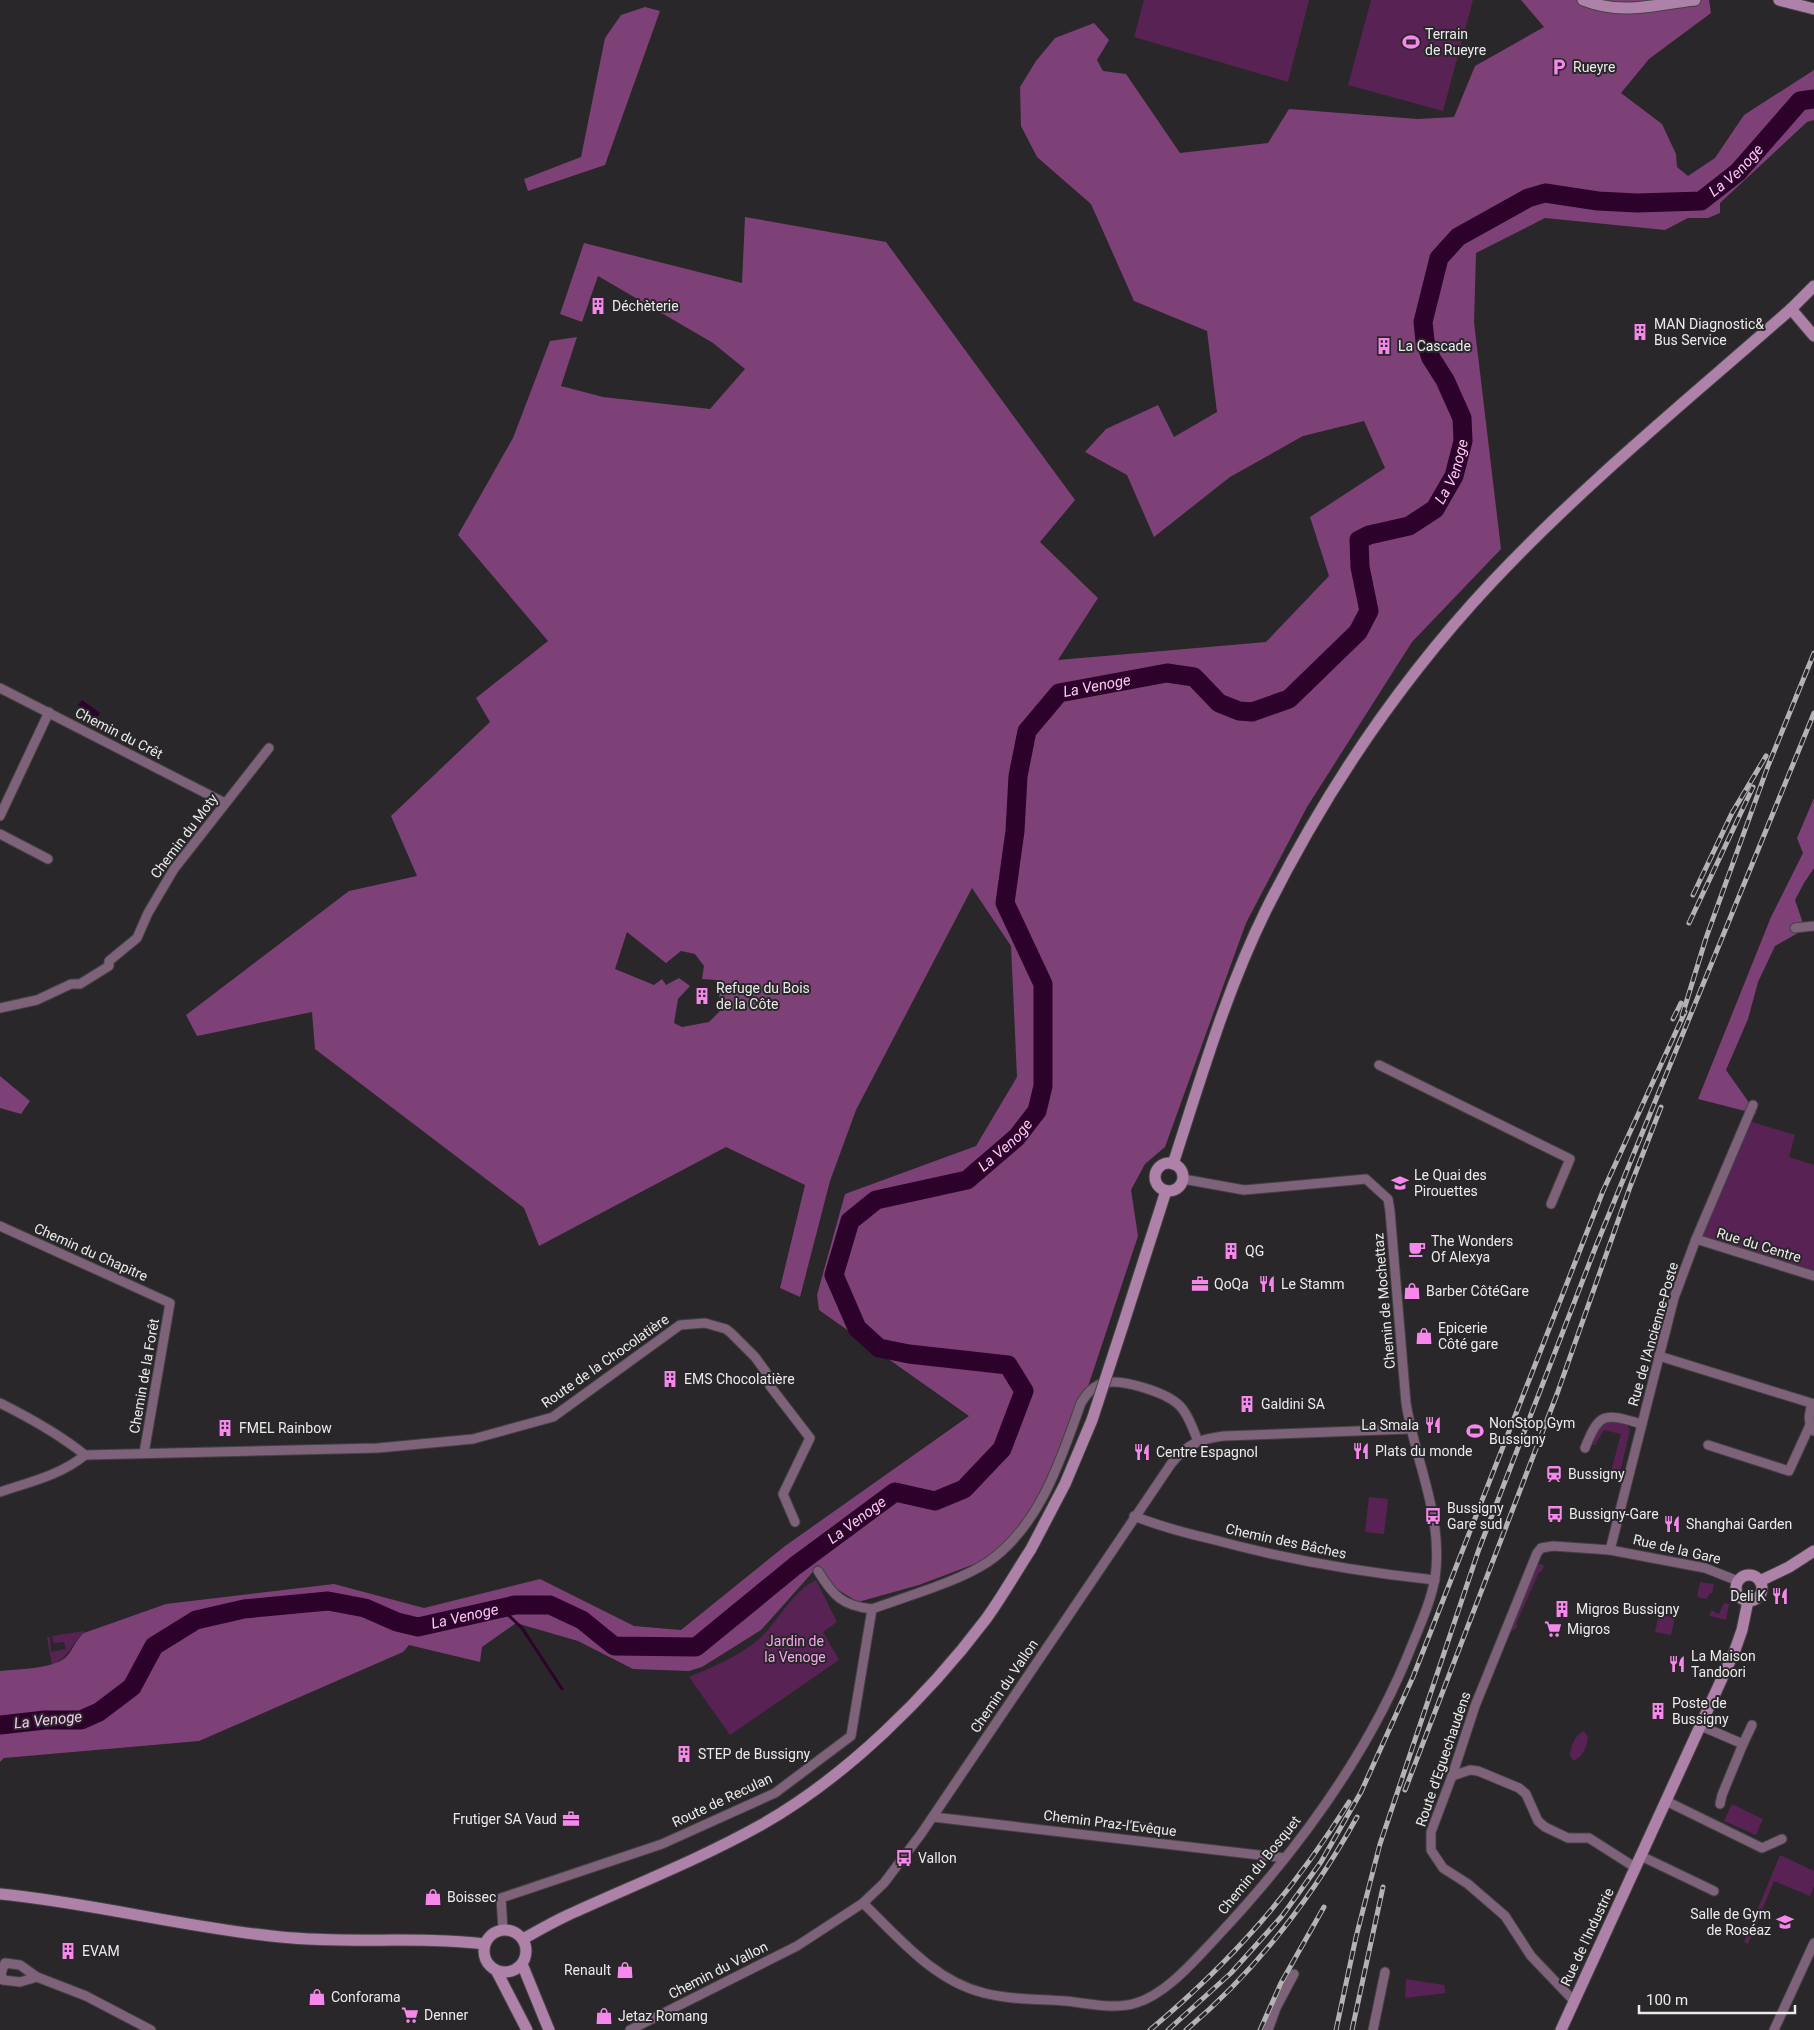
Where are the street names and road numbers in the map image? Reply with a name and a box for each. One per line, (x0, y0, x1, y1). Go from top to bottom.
street label: Chemin du Crêt (73, 704, 166, 762)
street label: Chemin du Moty (147, 790, 221, 881)
street label: Chemin du Chapitre (32, 1220, 150, 1284)
street label: Rue du Centre (1715, 1225, 1803, 1265)
street label: Chemin de Mochettaz (1370, 1232, 1398, 1370)
street label: Rue de l'Ancienne-Poste (1625, 1260, 1681, 1408)
street label: Route de la Chocolatière (538, 1311, 672, 1411)
street label: Chemin de la Forêt (126, 1317, 162, 1435)
street label: Chemin des Bâches (1224, 1520, 1348, 1562)
street label: Rue de la Gare (1631, 1531, 1723, 1567)
street label: Chemin du Vallon (967, 1636, 1041, 1736)
street label: Route d'Eguechaudens (1412, 1689, 1474, 1829)
street label: Route de Reculan (669, 1770, 775, 1830)
street label: Chemin Praz-l'Evêque (1043, 1807, 1177, 1839)
street label: Chemin du Bosquet (1214, 1812, 1304, 1917)
street label: Rue de l'Industrie (1557, 1885, 1617, 1989)
street label: Chemin du Vallon (666, 1938, 770, 2002)

